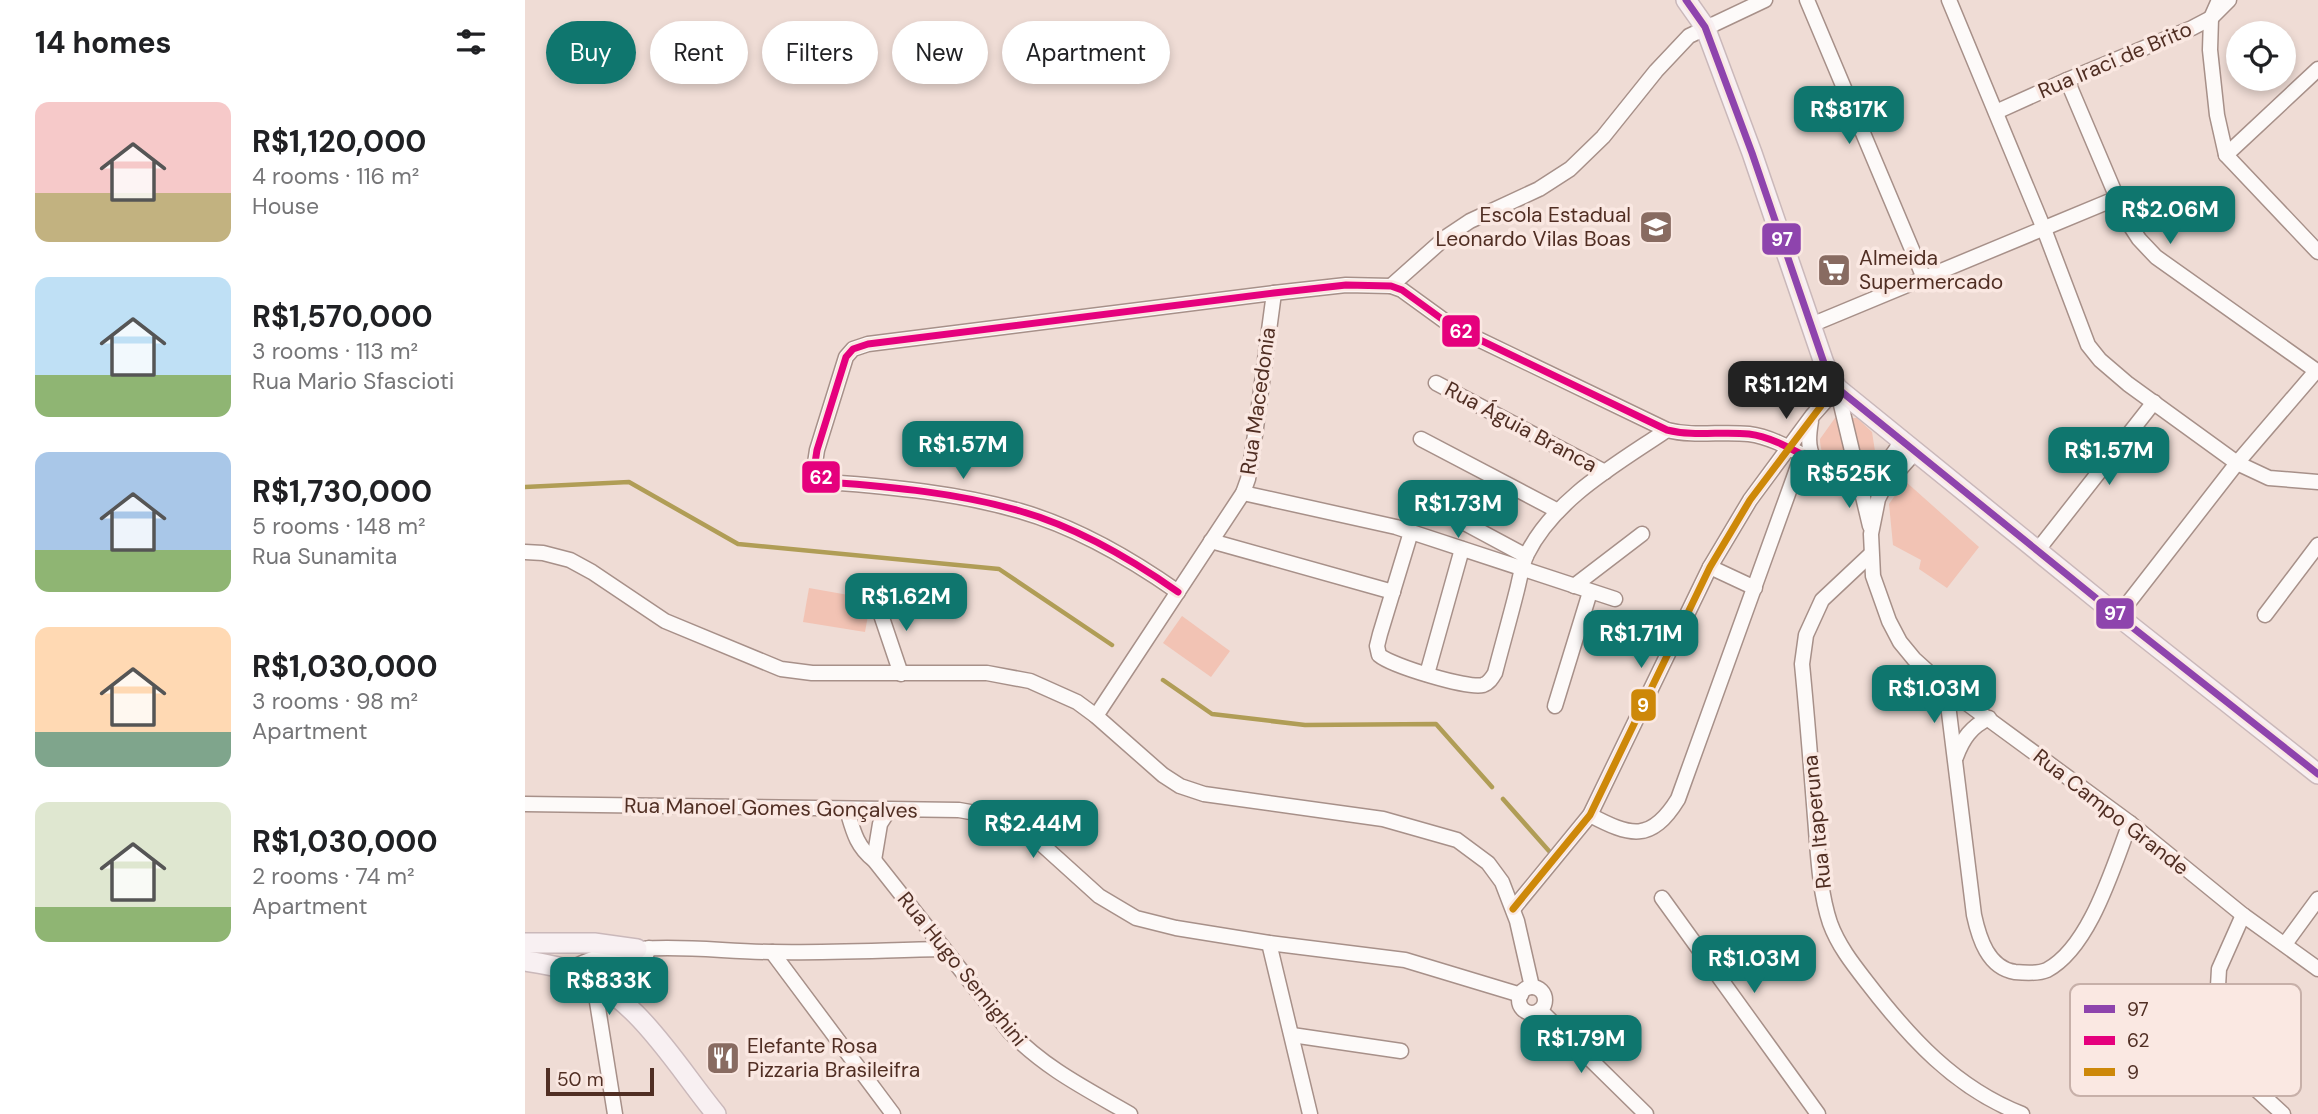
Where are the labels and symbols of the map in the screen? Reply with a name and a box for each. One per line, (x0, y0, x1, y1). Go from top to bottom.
street label: Rua Iraci de Brito (2034, 15, 2196, 105)
pin: R$817K (1792, 86, 1906, 146)
pin: R$2.06M (2105, 187, 2235, 246)
place label: Escola Estadual Leonardo Vilas Boas (1436, 201, 1631, 253)
school or university icon: Escola Estadual Leonardo Vilas Boas (1637, 208, 1675, 246)
line badge: 97 (1761, 222, 1802, 256)
text: 97 (1771, 227, 1793, 252)
place label: Almeida Supermercado (1859, 244, 2003, 296)
supermarket icon: Almeida Supermercado (1815, 251, 1853, 289)
line badge: 62 (1441, 314, 1481, 348)
text: 62 (1450, 319, 1472, 344)
street label: Rua Macedonia (1234, 325, 1282, 477)
pin: R$1.12M (1721, 362, 1851, 421)
street label: Rua Águia Branca (1440, 375, 1602, 479)
pin: R$1.57M (898, 421, 1028, 481)
pin: R$1.57M (2044, 428, 2174, 487)
pin: R$525K (1792, 450, 1906, 510)
line badge: 62 (801, 460, 841, 494)
text: 62 (810, 465, 832, 490)
pin: R$1.73M (1393, 480, 1523, 540)
pin: R$1.62M (841, 574, 971, 633)
line badge: 97 (2095, 597, 2135, 630)
text: 97 (2104, 601, 2126, 626)
pin: R$1.71M (1576, 610, 1706, 670)
pin: R$1.03M (1869, 666, 1999, 725)
line badge: 9 (1630, 688, 1657, 722)
text: 9 (1637, 693, 1649, 718)
street label: Rua Campo Grande (2027, 742, 2195, 882)
street label: Rua Itaperuna (1796, 754, 1838, 890)
street label: Rua Manoel Gomes Gonçalves (624, 791, 918, 825)
pin: R$2.44M (968, 800, 1098, 860)
street label: Rua Hugo Semighini (891, 886, 1033, 1052)
pin: R$1.03M (1689, 936, 1819, 995)
pin: R$833K (552, 958, 666, 1017)
legend (2070, 984, 2301, 1096)
text: 97 (2127, 997, 2149, 1022)
pin: R$1.79M (1516, 1016, 1646, 1075)
text: 62 (2127, 1028, 2149, 1053)
place label: Elefante Rosa Pizzaria Brasileifra (747, 1032, 920, 1084)
restaurant icon: Elefante Rosa Pizzaria Brasileifra (704, 1039, 742, 1077)
text: 9 (2127, 1060, 2139, 1085)
scale bar (546, 1065, 655, 1097)

